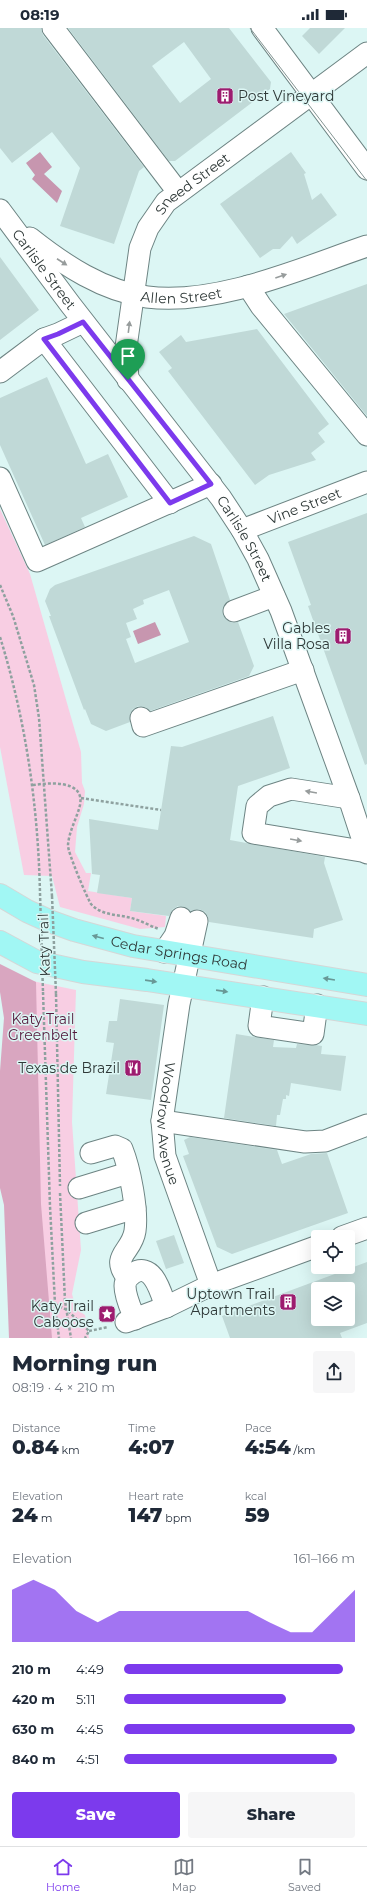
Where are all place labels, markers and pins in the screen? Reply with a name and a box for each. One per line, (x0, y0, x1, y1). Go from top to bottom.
building icon: Post Vineyard (215, 86, 235, 106)
place label: Post Vineyard (238, 87, 334, 105)
pin (111, 339, 145, 380)
place label: Gables Villa Rosa (263, 619, 330, 653)
building icon: Gables Villa Rosa (333, 626, 353, 646)
restaurant icon: Texas de Brazil (123, 1058, 143, 1078)
place label: Texas de Brazil (18, 1059, 120, 1077)
place label: Uptown Trail Apartments (186, 1285, 275, 1319)
building icon: Uptown Trail Apartments (278, 1292, 298, 1312)
place label: Katy Trail Caboose (31, 1297, 94, 1331)
place icon: Katy Trail Caboose (97, 1304, 117, 1324)

